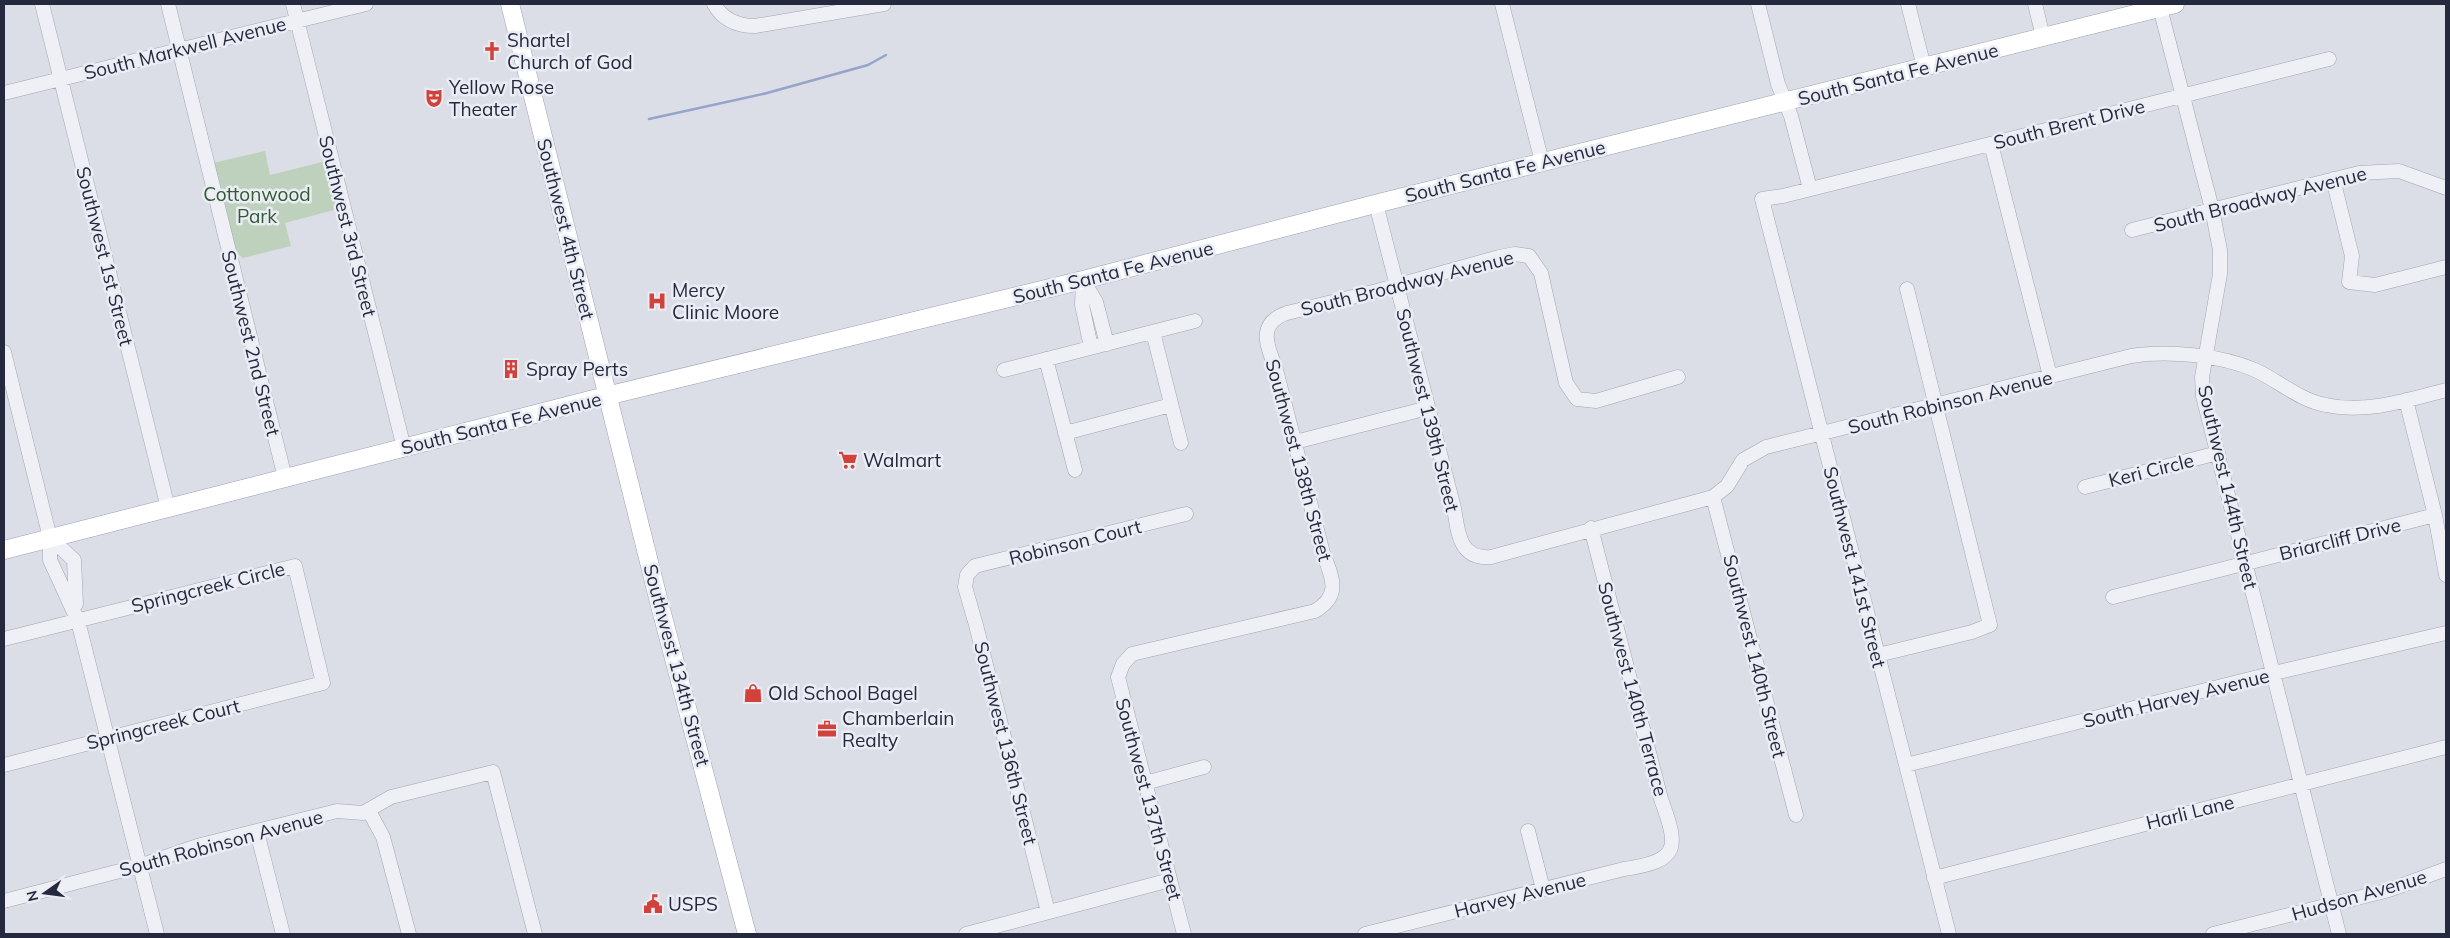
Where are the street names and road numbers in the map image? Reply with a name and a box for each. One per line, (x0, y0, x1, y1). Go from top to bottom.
street label: South Markwell Avenue (81, 11, 289, 85)
street label: South Santa Fe Avenue (1795, 37, 2001, 111)
street label: South Brent Drive (1991, 94, 2147, 154)
street label: Southwest 3rd Street (314, 133, 382, 320)
street label: South Santa Fe Avenue (1402, 134, 1608, 208)
street label: Southwest 4th Street (532, 136, 600, 322)
street label: South Broadway Avenue (2151, 161, 2369, 237)
street label: Southwest 1st Street (71, 164, 139, 348)
street label: South Santa Fe Avenue (1010, 235, 1216, 309)
street label: South Broadway Avenue (1298, 245, 1516, 321)
street label: Southwest 2nd Street (216, 248, 286, 439)
street label: Southwest 139th Street (1391, 306, 1465, 514)
street label: Southwest 138th Street (1260, 356, 1338, 564)
street label: South Robinson Avenue (1845, 365, 2055, 439)
street label: Southwest 144th Street (2193, 383, 2263, 592)
street label: South Santa Fe Avenue (398, 386, 604, 460)
street label: Keri Circle (2106, 448, 2196, 492)
street label: Southwest 141st Street (1818, 464, 1892, 671)
street label: Briarcliff Drive (2277, 512, 2403, 566)
street label: Robinson Court (1006, 514, 1144, 570)
street label: Southwest 140th Street (1718, 552, 1792, 760)
street label: Springcreek Circle (129, 556, 287, 618)
street label: Southwest 134th Street (638, 561, 716, 769)
street label: Southwest 140th Terrace (1593, 579, 1673, 799)
street label: Southwest 136th Street (969, 639, 1043, 847)
street label: South Harvey Avenue (2080, 663, 2272, 733)
street label: Springcreek Court (84, 693, 242, 755)
street label: Southwest 137th Street (1110, 695, 1188, 903)
street label: Harli Lane (2143, 789, 2237, 835)
street label: South Robinson Avenue (117, 804, 325, 882)
street label: Hudson Avenue (2289, 864, 2429, 926)
street label: Harvey Avenue (1452, 867, 1588, 923)

